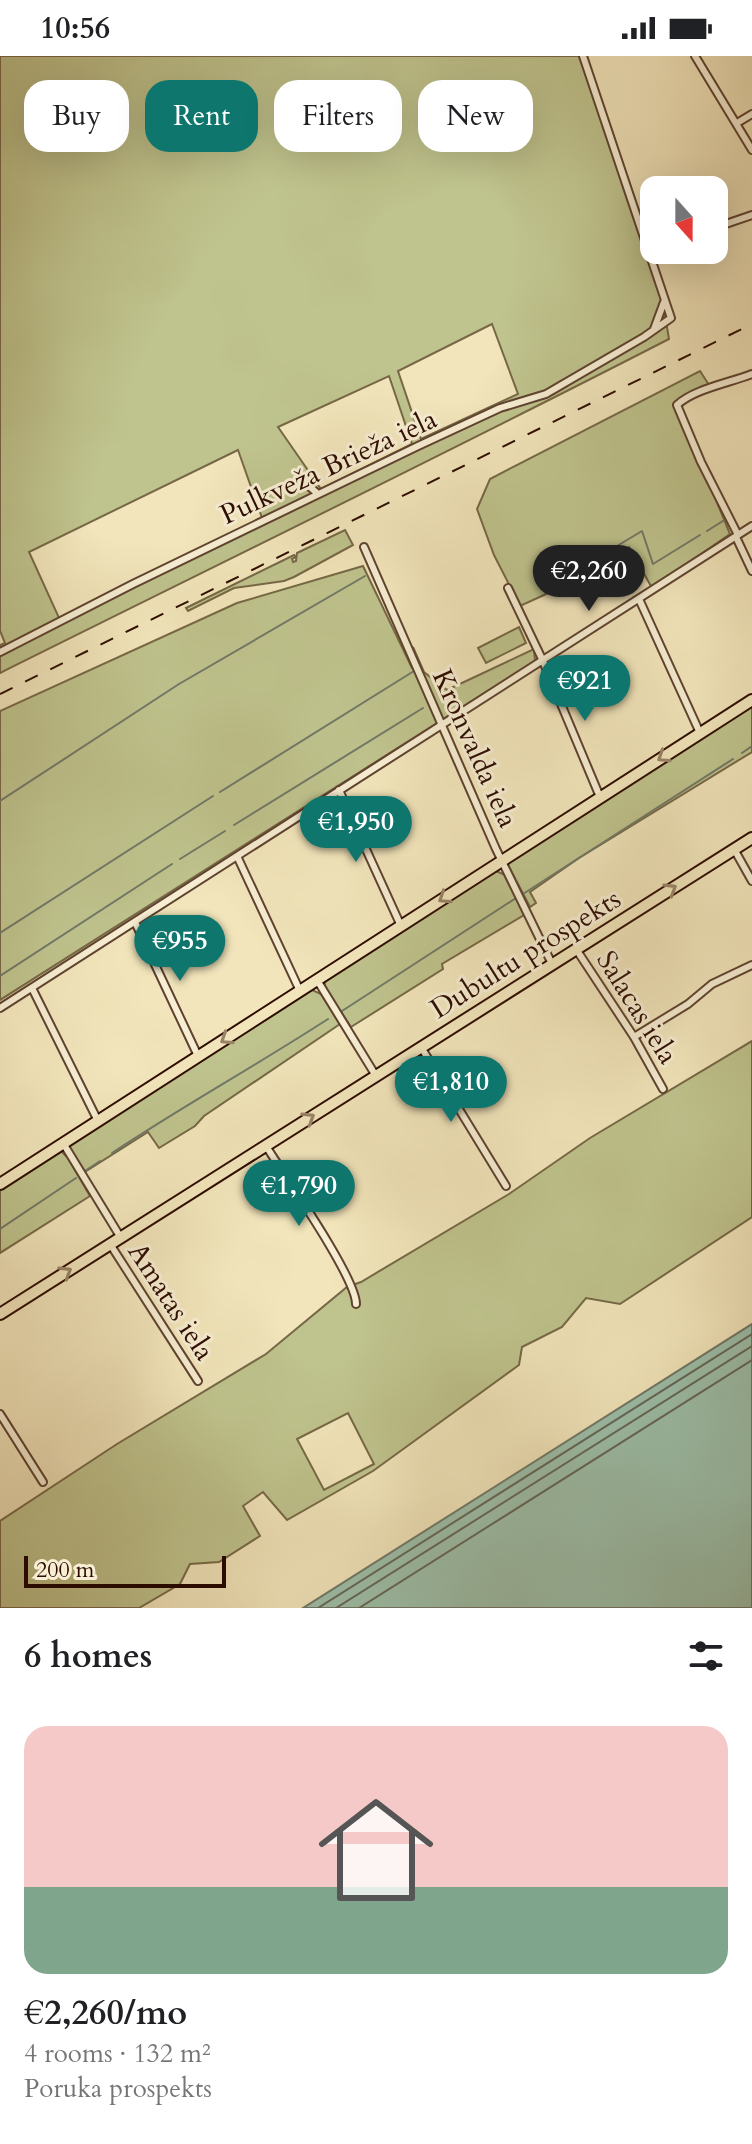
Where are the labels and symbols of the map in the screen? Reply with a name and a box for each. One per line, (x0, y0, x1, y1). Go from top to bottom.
north arrow (640, 176, 728, 264)
street label: Pulkveža Brieža iela (214, 400, 443, 534)
pin: €2,260 (524, 545, 654, 613)
pin: €921 (538, 655, 632, 723)
street label: Kronvalda iela (423, 663, 527, 834)
one-way arrow (657, 748, 672, 763)
pin: €1,950 (291, 796, 421, 864)
street label: Dubultu prospekts (423, 880, 628, 1028)
one-way arrow (662, 884, 676, 899)
one-way arrow (438, 888, 453, 903)
pin: €955 (133, 915, 227, 983)
street label: Salacas iela (587, 944, 687, 1071)
one-way arrow (220, 1029, 234, 1044)
pin: €1,810 (386, 1056, 516, 1124)
one-way arrow (300, 1113, 315, 1128)
pin: €1,790 (234, 1160, 364, 1228)
street label: Amatas iela (119, 1235, 223, 1368)
one-way arrow (57, 1267, 72, 1282)
scale bar (24, 1552, 226, 1588)

